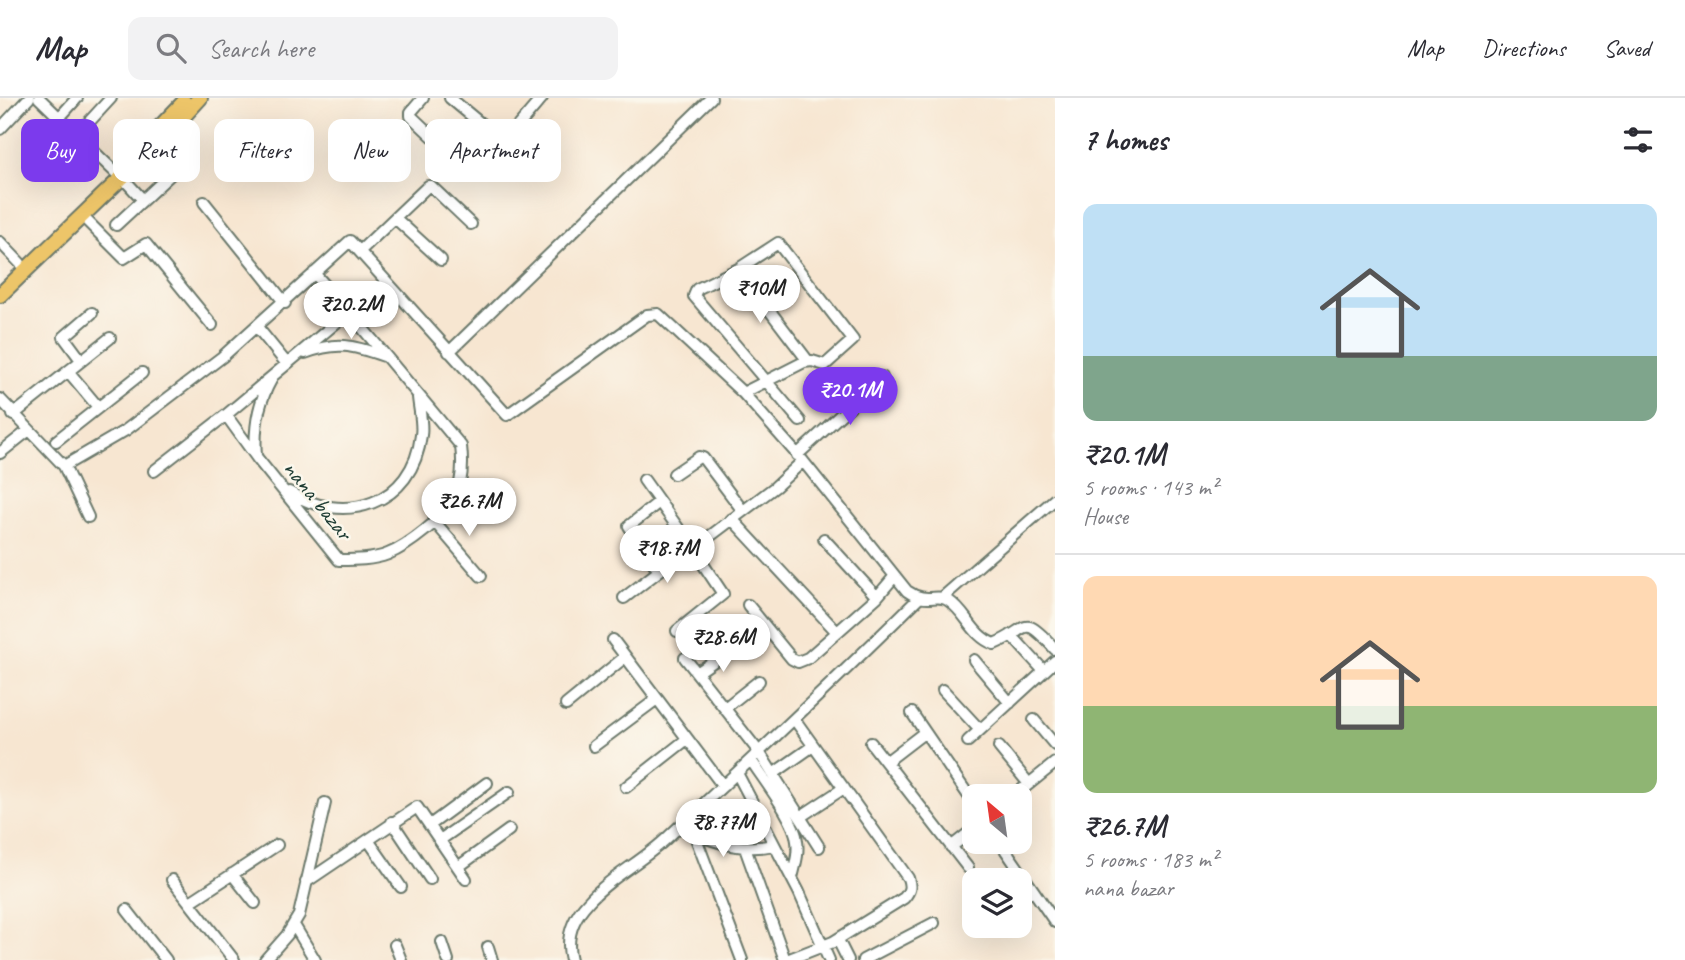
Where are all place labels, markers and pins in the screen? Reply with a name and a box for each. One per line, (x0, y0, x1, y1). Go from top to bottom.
pin: ₹10M (719, 266, 801, 325)
pin: ₹20.2M (294, 282, 408, 341)
pin: ₹20.1M (793, 368, 907, 427)
pin: ₹26.7M (412, 478, 526, 538)
pin: ₹18.7M (610, 526, 724, 585)
pin: ₹28.6M (666, 614, 780, 674)
pin: ₹8.77M (666, 800, 780, 859)

